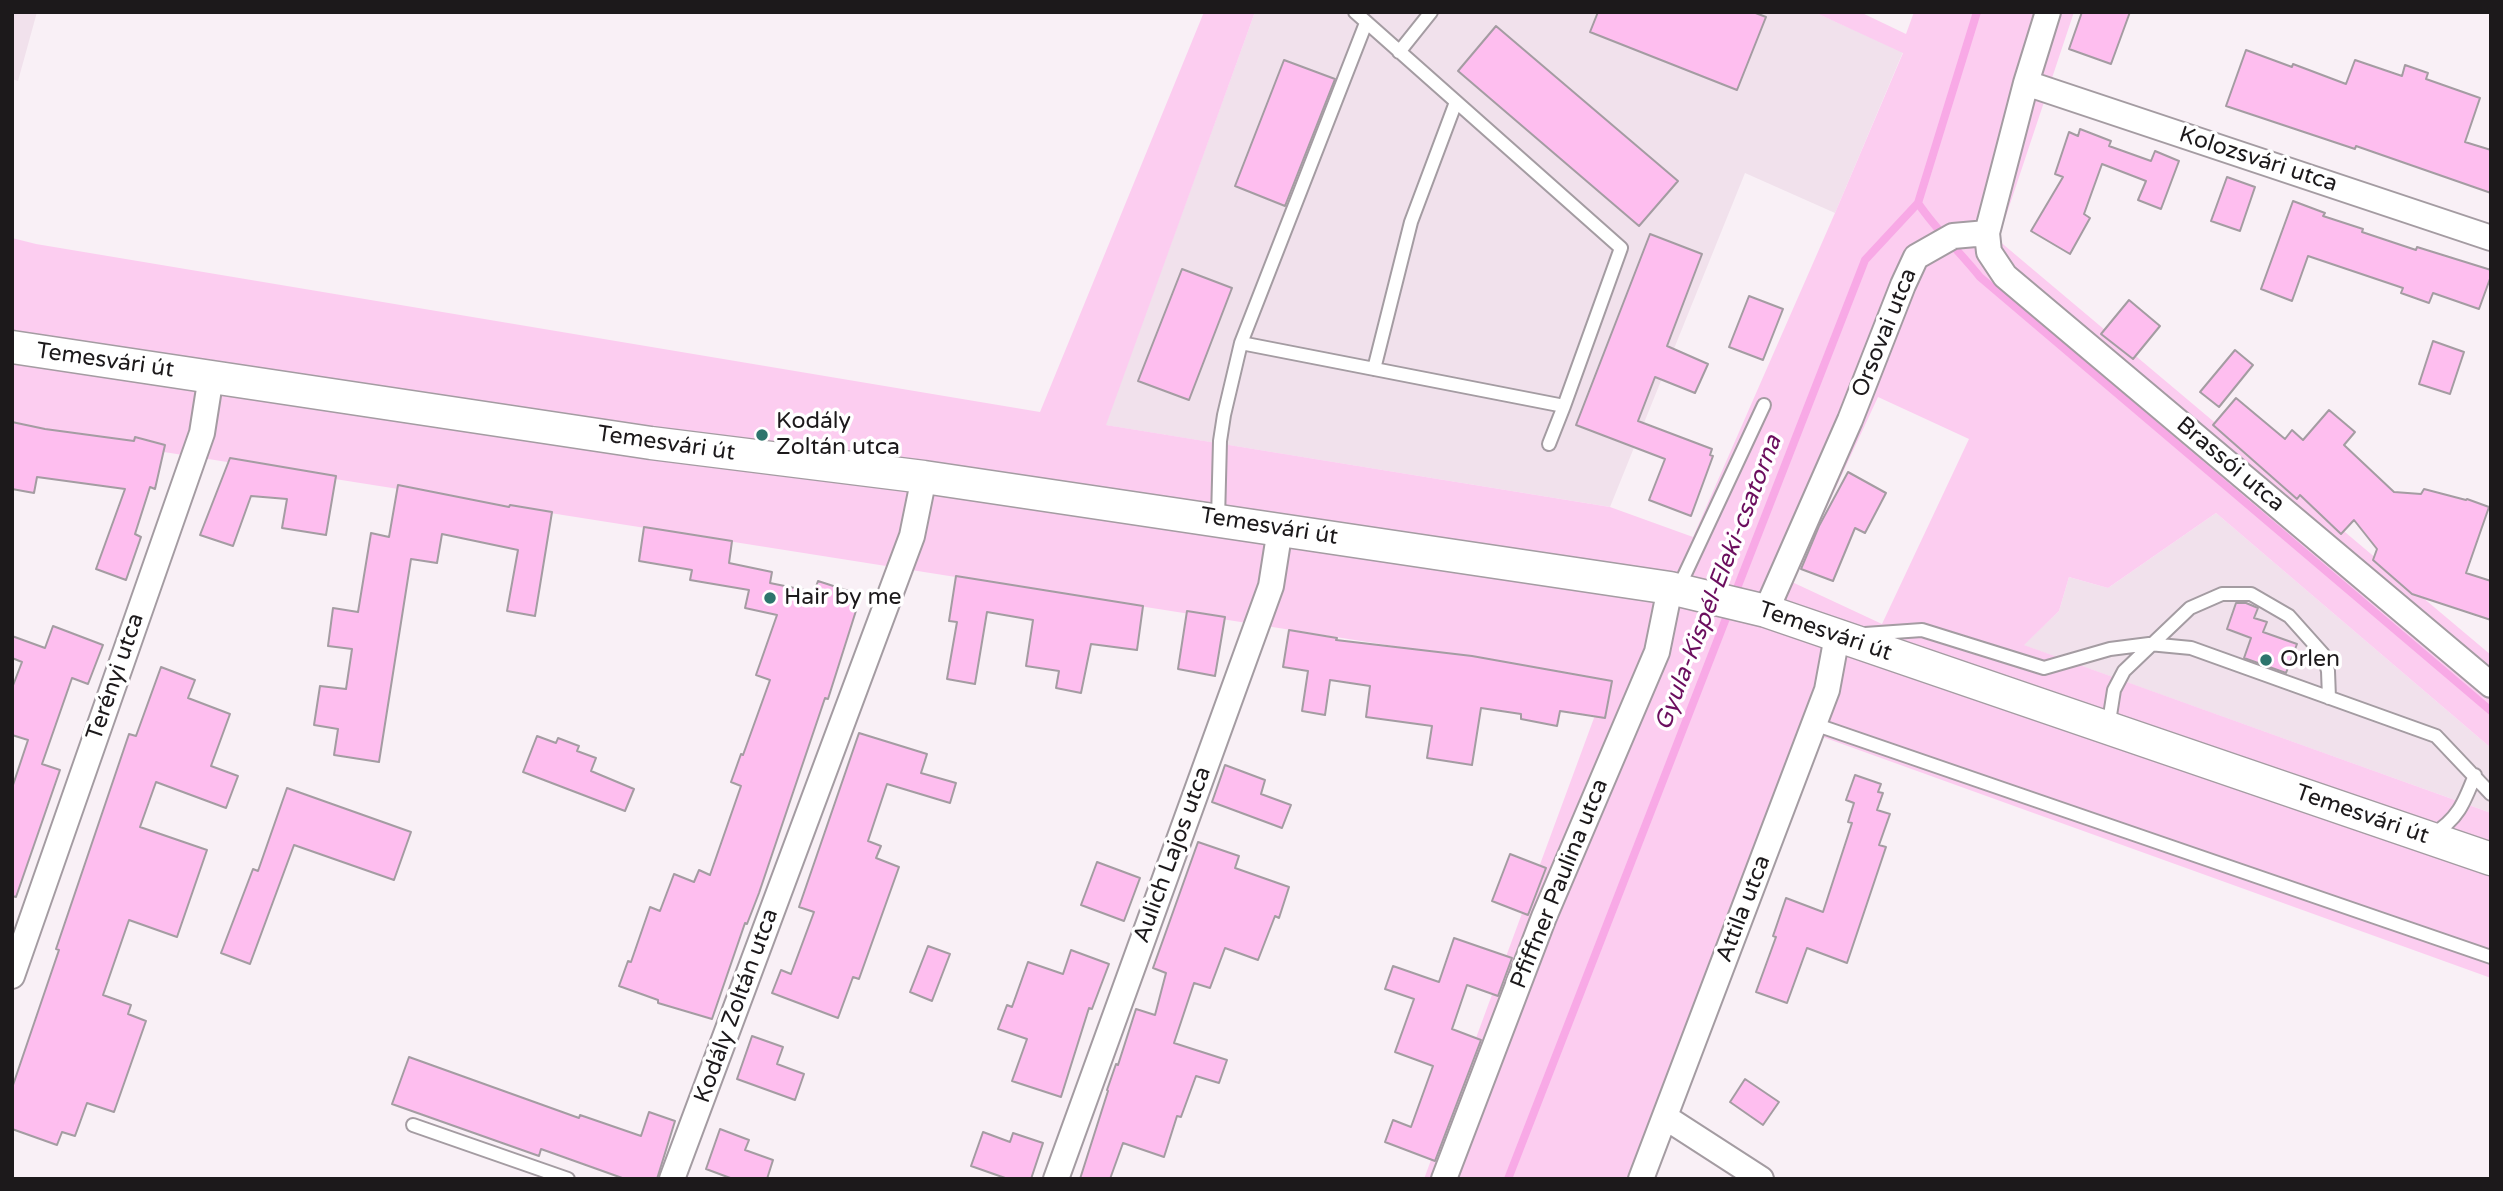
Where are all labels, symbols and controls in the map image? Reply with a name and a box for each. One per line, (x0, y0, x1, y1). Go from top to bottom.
street label: Kolozsvári utca (2175, 121, 2341, 199)
street label: Orsovai utca (1847, 264, 1923, 402)
street label: Temesvári út (34, 338, 176, 384)
place label: Kodály Zoltán utca (776, 408, 900, 462)
street label: Brassói utca (2170, 412, 2290, 518)
street label: Temesvári út (595, 421, 737, 467)
marker: Kodály Zoltán utca (754, 427, 770, 443)
water label: Gyula-Kispél-Eleki-csatorna (1649, 431, 1789, 735)
street label: Temesvári út (1198, 503, 1340, 551)
place label: Hair by me (784, 584, 902, 612)
marker: Hair by me (762, 590, 778, 606)
street label: Temesvári út (1755, 596, 1895, 668)
street label: Terényi utca (81, 610, 151, 744)
place label: Orlen (2280, 646, 2340, 674)
marker: Orlen (2258, 652, 2274, 668)
street label: Aulich Lajos utca (1128, 763, 1218, 947)
street label: Pfiffner Paulina utca (1505, 775, 1615, 993)
street label: Temesvári út (2292, 779, 2432, 851)
street label: Attila utca (1711, 852, 1777, 966)
street label: Kodály Zoltán utca (689, 905, 785, 1107)

